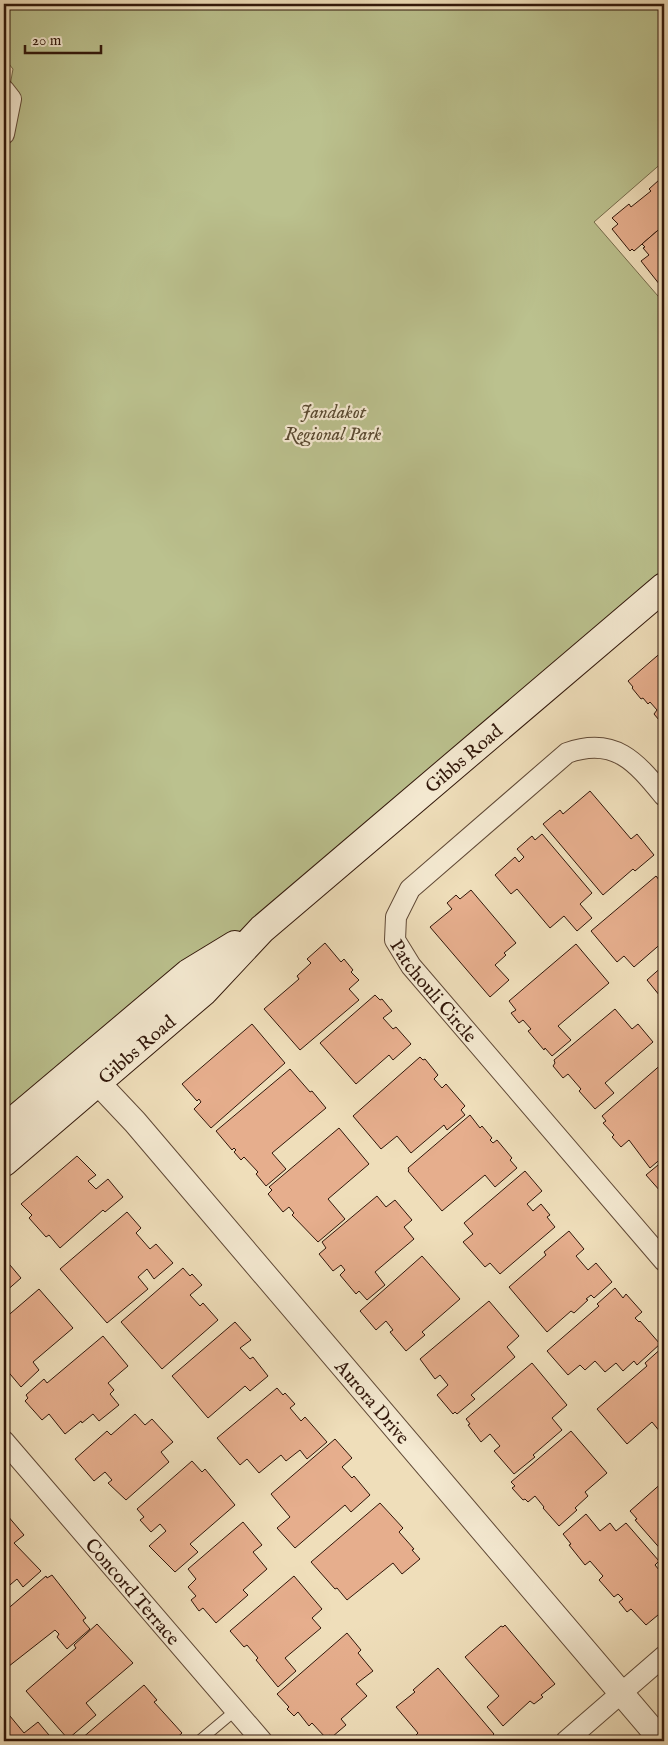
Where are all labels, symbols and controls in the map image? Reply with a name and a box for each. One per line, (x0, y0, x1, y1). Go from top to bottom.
scale bar (25, 22, 101, 54)
text: 20 m (32, 31, 62, 50)
park label: Jandakot Regional Park (285, 401, 382, 447)
street label: Gibbs Road (421, 719, 509, 799)
street label: Patchouli Circle (384, 936, 482, 1048)
street label: Gibbs Road (94, 1010, 182, 1090)
street label: Aurora Drive (328, 1355, 414, 1450)
street label: Concord Terrace (79, 1534, 184, 1651)

